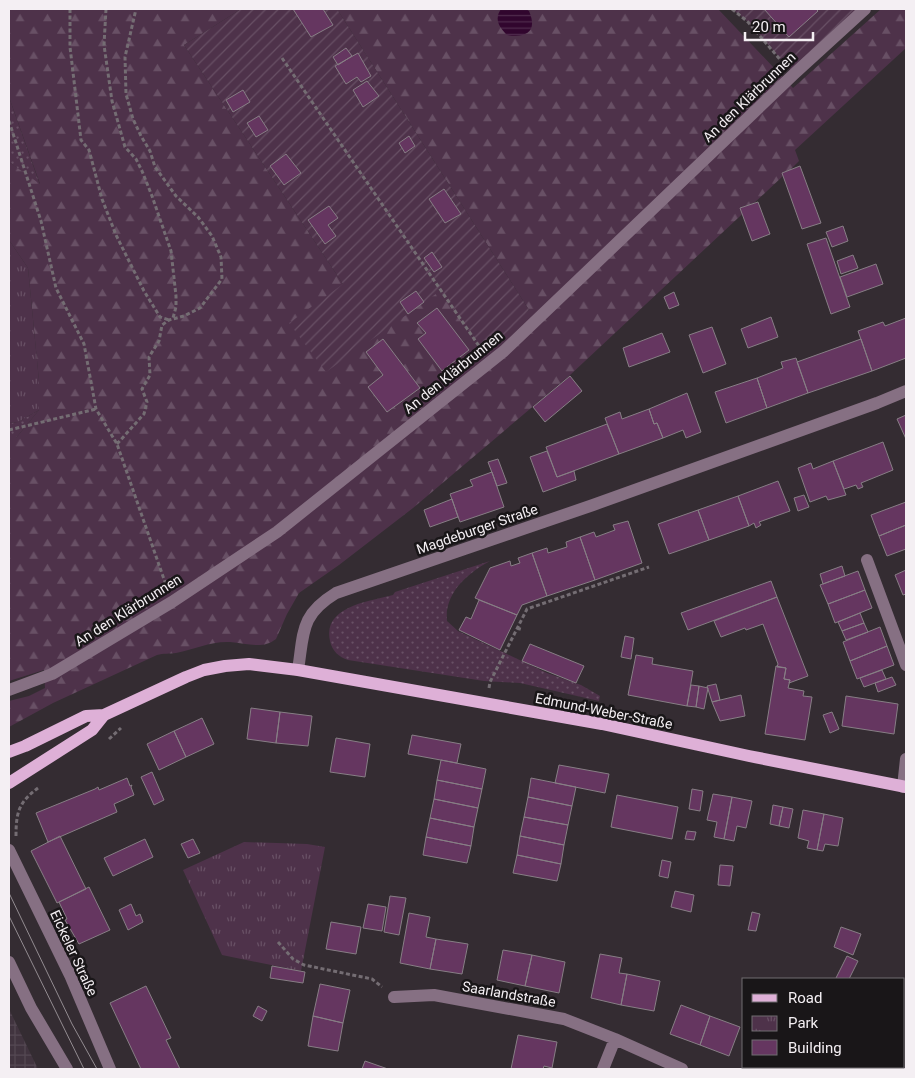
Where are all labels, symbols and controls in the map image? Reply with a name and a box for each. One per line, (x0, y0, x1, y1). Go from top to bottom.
scale bar (745, 10, 812, 42)
text: 20 m (752, 18, 786, 36)
street label: An den Klärbrunnen (699, 49, 799, 145)
street label: An den Klärbrunnen (400, 327, 506, 417)
street label: Magdeburger Straße (414, 501, 540, 557)
street label: An den Klärbrunnen (72, 571, 184, 649)
street label: Edmund-Weber-Straße (534, 690, 674, 732)
street label: Eickeler Straße (47, 908, 101, 998)
street label: Saarlandstraße (461, 978, 557, 1010)
legend (742, 978, 905, 1068)
text: Road (788, 989, 822, 1007)
text: Park (788, 1014, 819, 1032)
text: Building (788, 1039, 842, 1057)

